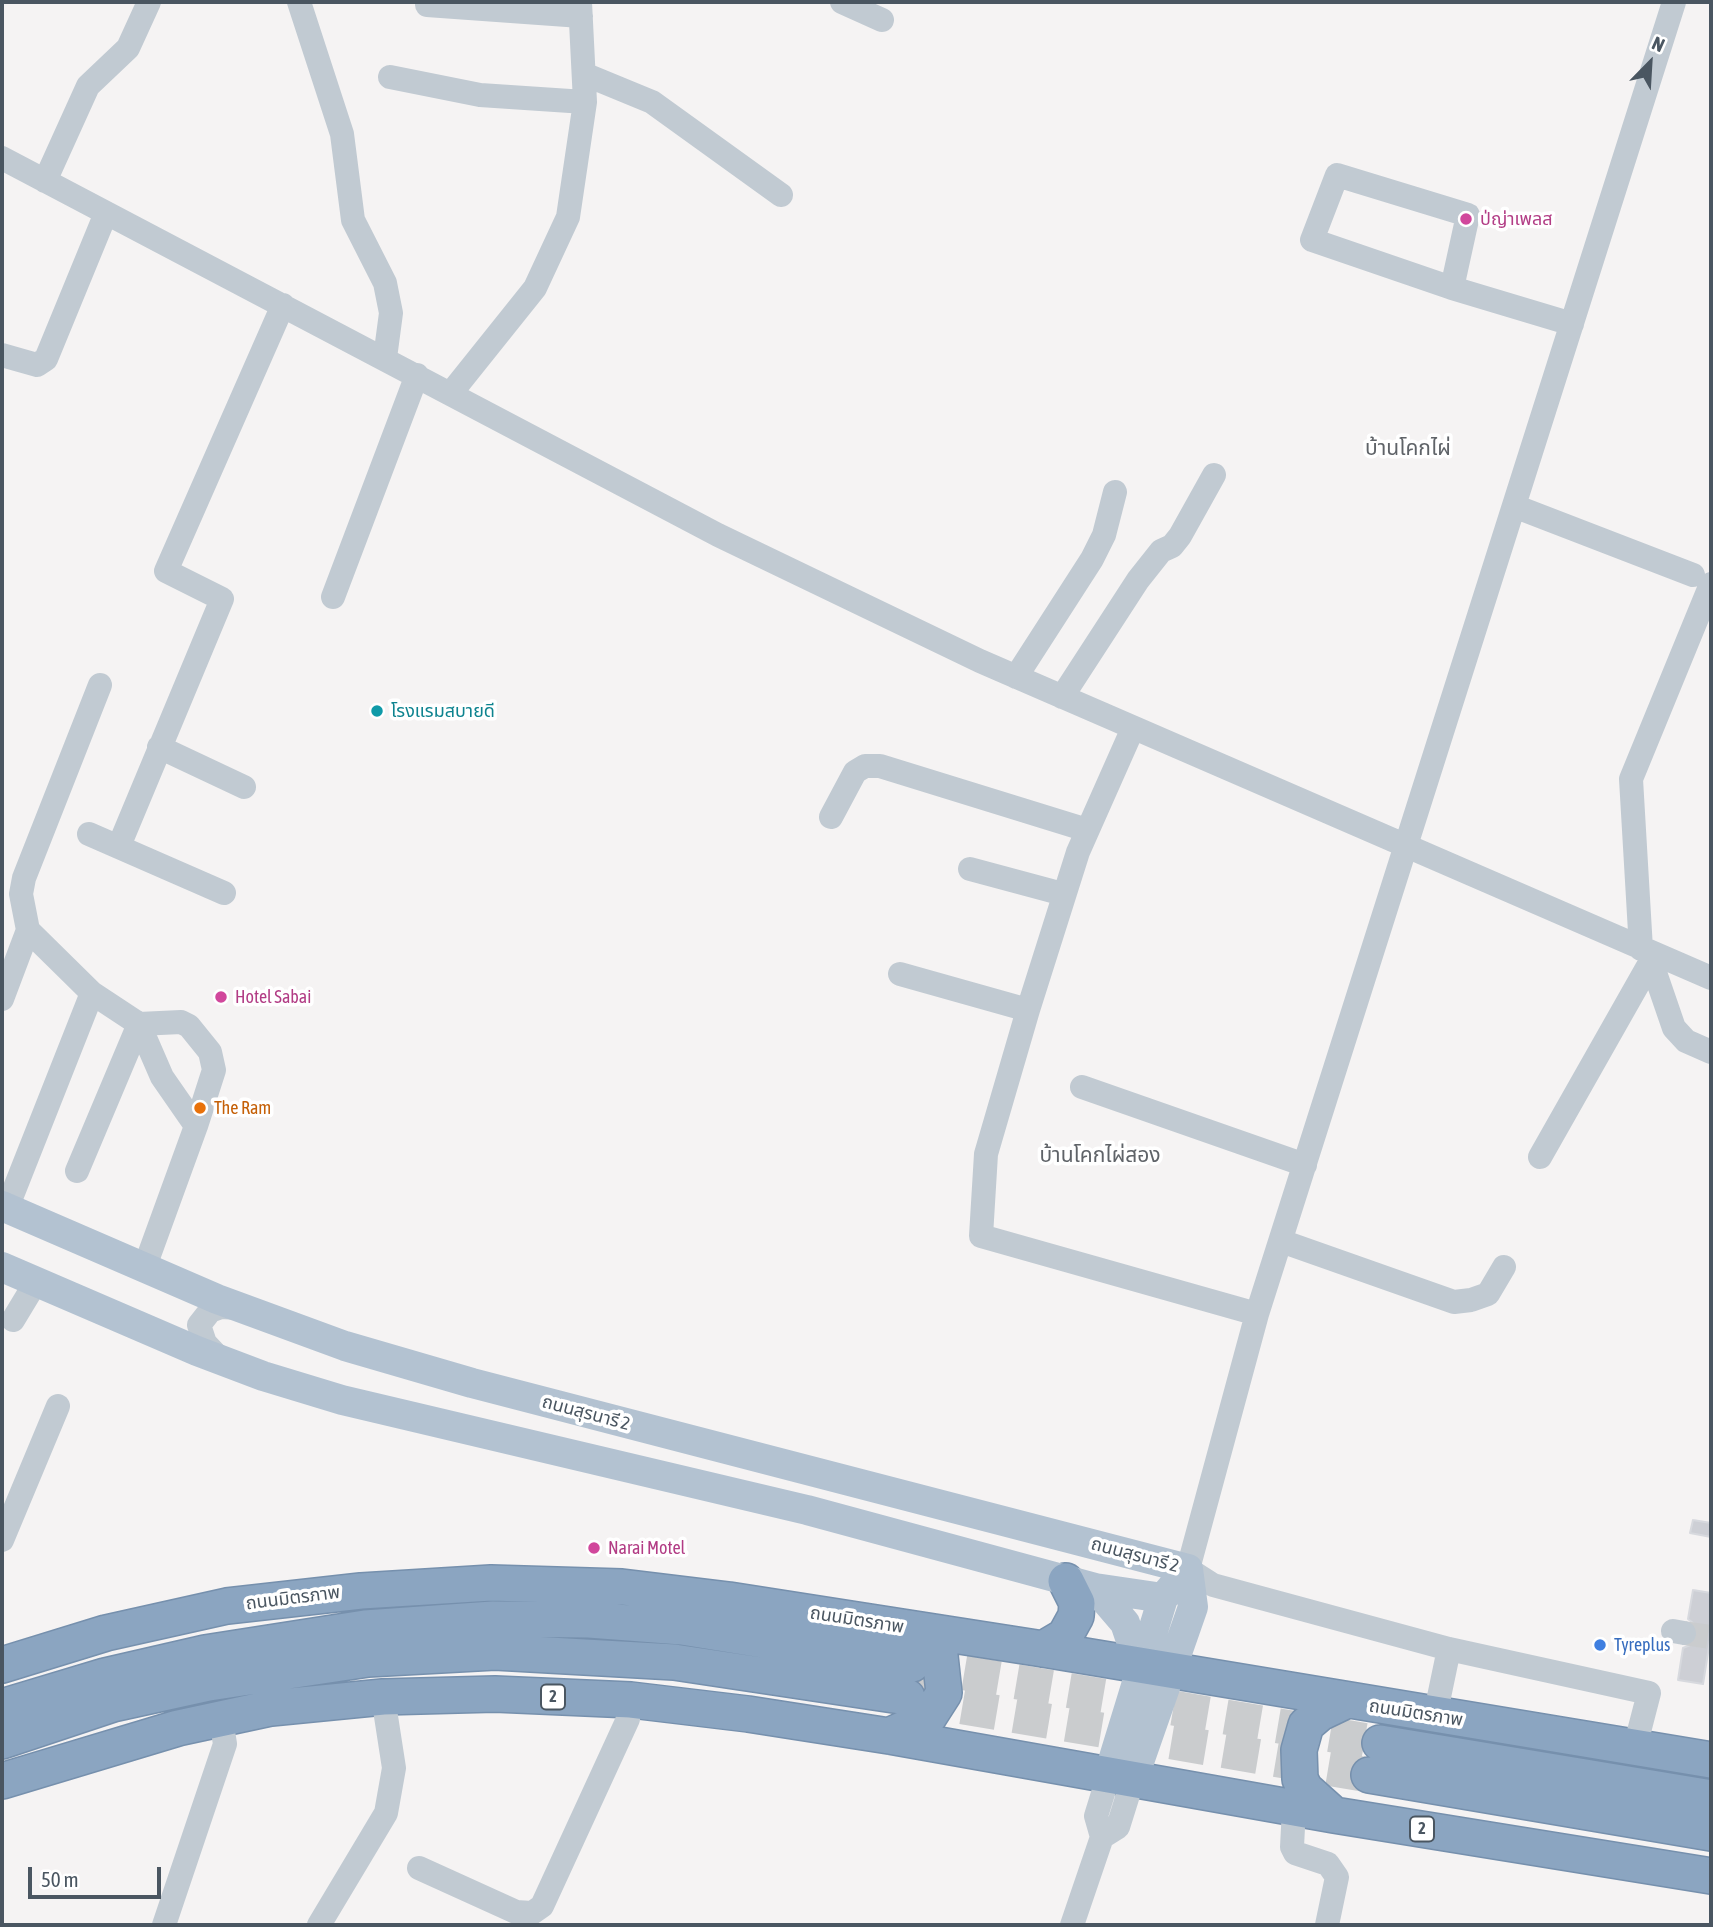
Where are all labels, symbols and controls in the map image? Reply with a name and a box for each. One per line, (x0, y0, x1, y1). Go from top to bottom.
north arrow (1615, 28, 1685, 98)
text: N (1649, 31, 1668, 56)
place label: ป่ญ่าเพลส (1480, 208, 1553, 230)
marker: ป่ญ่าเพลส (1458, 211, 1474, 227)
district label: บ้านโคกไผ่ (1365, 435, 1451, 461)
place label: โรงแรมสบายดี (391, 700, 495, 722)
marker: โรงแรมสบายดี (369, 703, 385, 719)
place label: Hotel Sabai (235, 986, 311, 1008)
marker: Hotel Sabai (213, 989, 229, 1005)
place label: The Ram (214, 1097, 271, 1119)
marker: The Ram (192, 1100, 208, 1116)
district label: บ้านโคกไผ่สอง (1039, 1142, 1161, 1168)
street label: ถนนสุรนารี 2 (540, 1391, 632, 1435)
street label: ถนนสุรนารี 2 (1089, 1533, 1181, 1577)
place label: Narai Motel (608, 1537, 685, 1559)
marker: Narai Motel (586, 1540, 602, 1556)
street label: ถนนมิตรภาพ (245, 1582, 341, 1614)
street label: ถนนมิตรภาพ (808, 1602, 906, 1638)
place label: Tyreplus (1614, 1634, 1670, 1656)
marker: Tyreplus (1592, 1637, 1608, 1653)
road number: 2 (541, 1684, 565, 1709)
street label: ถนนมิตรภาพ (1367, 1695, 1465, 1731)
road number: 2 (1410, 1816, 1434, 1842)
scale bar (32, 1854, 164, 1898)
text: 50 m (41, 1867, 79, 1891)

